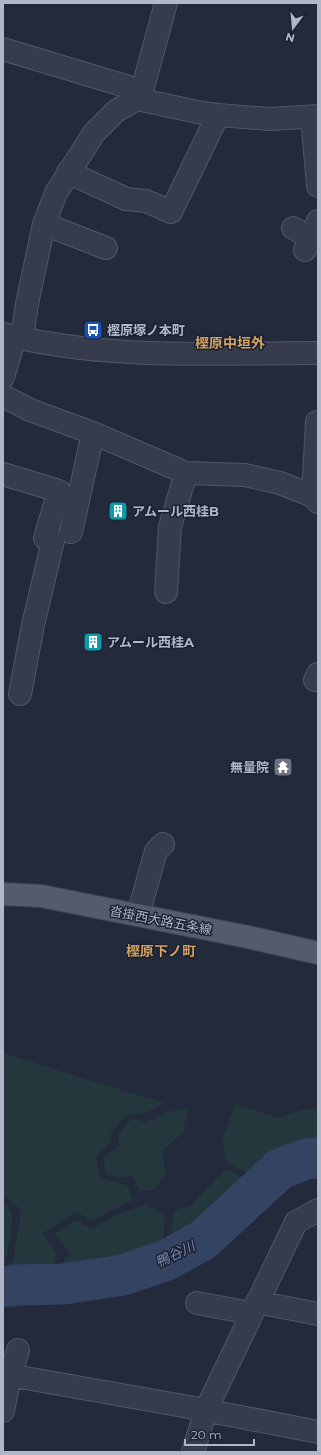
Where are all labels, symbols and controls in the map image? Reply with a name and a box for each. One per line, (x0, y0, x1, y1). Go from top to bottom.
north arrow (273, 8, 313, 48)
text: N (284, 30, 296, 46)
bus stop icon: 樫原塚ノ本町 (82, 319, 104, 341)
place label: 樫原塚ノ本町 (107, 322, 185, 338)
district label: 樫原中垣外 (195, 334, 265, 352)
building icon: アムール西桂B (107, 500, 129, 522)
place label: アムール西桂B (132, 503, 219, 519)
building icon: アムール西桂A (82, 631, 104, 653)
place label: アムール西桂A (107, 634, 195, 650)
temple icon: 無量院 (272, 756, 294, 778)
place label: 無量院 (230, 759, 269, 775)
street label: 沓掛西大路五条線 (108, 902, 214, 938)
district label: 樫原下ノ町 (126, 942, 196, 960)
water label: 鴨谷川 (152, 1236, 200, 1271)
scale bar (185, 1421, 254, 1447)
text: 20 m (191, 1427, 222, 1442)

